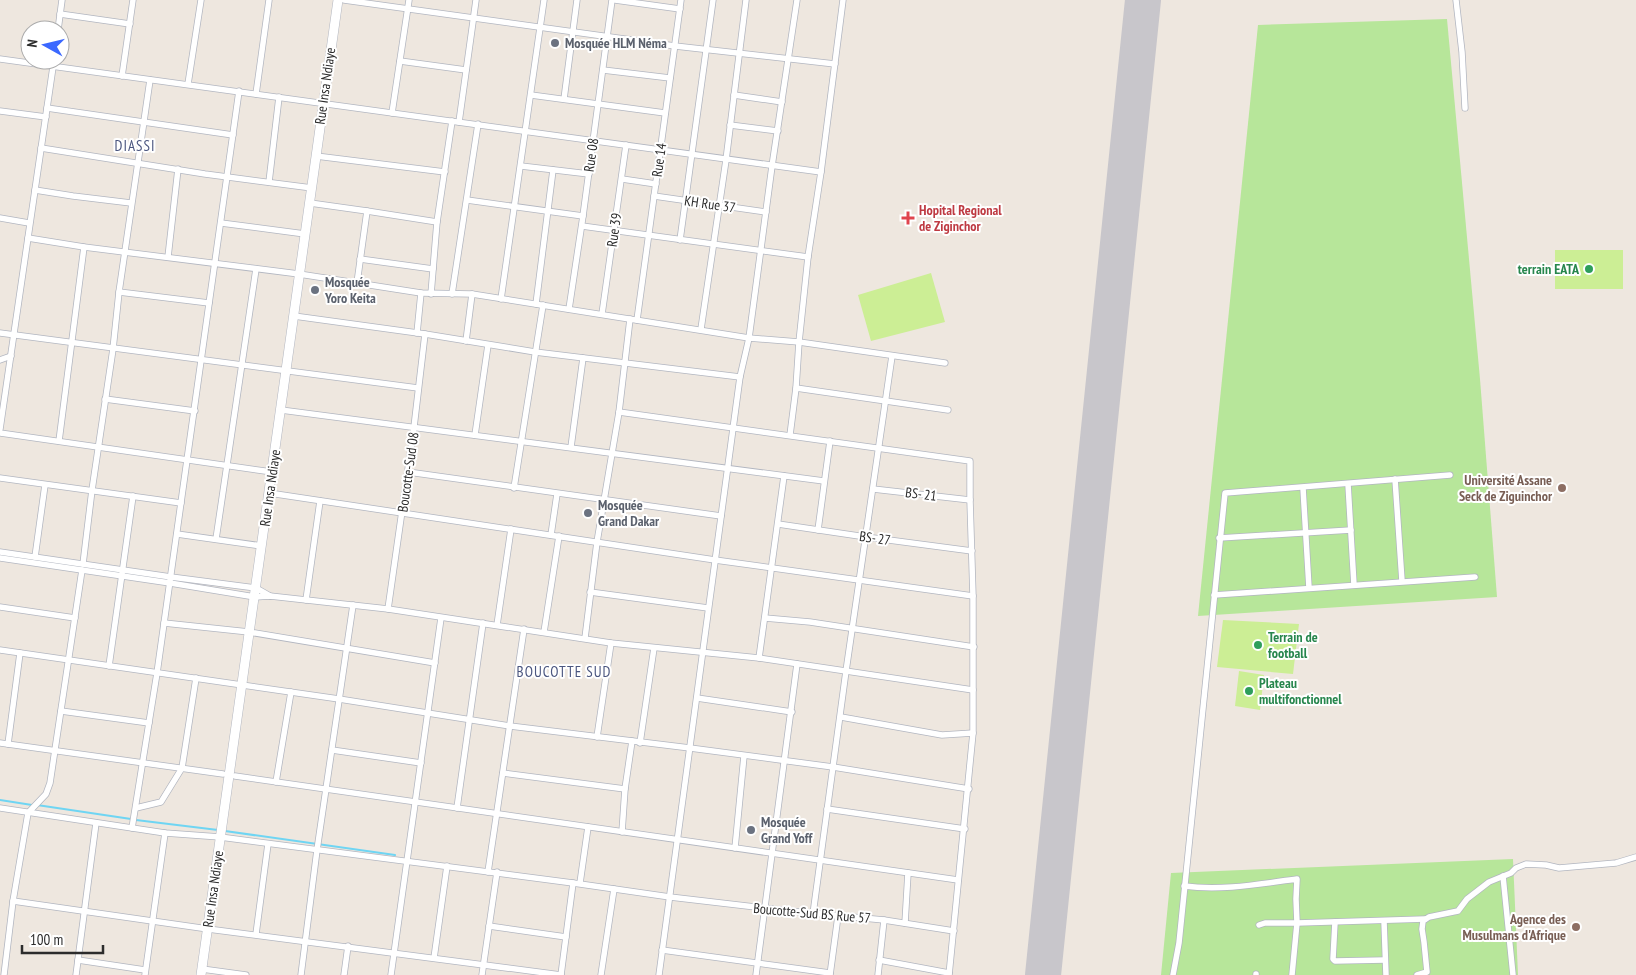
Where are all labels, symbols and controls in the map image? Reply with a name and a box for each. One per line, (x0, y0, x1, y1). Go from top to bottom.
north arrow (20, 20, 70, 70)
place label: Mosquée HLM Néma (565, 34, 667, 52)
marker: Mosquée HLM Néma (549, 37, 561, 49)
text: N (23, 38, 42, 48)
street label: Rue Insa Ndiaye (311, 46, 339, 126)
district label: DIASSI (115, 136, 155, 155)
street label: Rue 08 (580, 137, 602, 173)
street label: Rue 14 (648, 141, 670, 178)
street label: KH Rue 37 (683, 192, 737, 216)
place label: Hopital Regional de Ziginchor (919, 201, 1002, 235)
marker: Hopital Regional de Ziginchor (901, 211, 915, 225)
street label: Rue 39 (603, 212, 625, 248)
place label: terrain EATA (1518, 260, 1580, 278)
marker: terrain EATA (1583, 263, 1595, 275)
place label: Mosquée Yoro Keita (324, 273, 376, 307)
marker: Mosquée Yoro Keita (309, 284, 321, 296)
street label: Boucotte-Sud 08 (393, 431, 423, 513)
street label: Rue Insa Ndiaye (256, 448, 284, 528)
place label: Université Assane Seck de Ziguinchor (1459, 471, 1553, 505)
marker: Université Assane Seck de Ziguinchor (1556, 482, 1568, 494)
street label: BS- 21 (904, 483, 938, 505)
place label: Mosquée Grand Dakar (598, 496, 660, 530)
marker: Mosquée Grand Dakar (582, 507, 594, 519)
street label: BS- 27 (858, 527, 892, 549)
place label: Terrain de football (1268, 628, 1318, 662)
marker: Terrain de football (1252, 639, 1264, 651)
district label: BOUCOTTE SUD (517, 662, 611, 681)
place label: Plateau multifonctionnel (1259, 674, 1342, 708)
marker: Plateau multifonctionnel (1243, 685, 1255, 697)
place label: Mosquée Grand Yoff (761, 813, 813, 847)
marker: Mosquée Grand Yoff (745, 824, 757, 836)
street label: Rue Insa Ndiaye (199, 849, 227, 929)
street label: Boucotte-Sud BS Rue 57 (753, 899, 871, 927)
place label: Agence des Musulmans d'Afrique (1463, 910, 1566, 944)
marker: Agence des Musulmans d'Afrique (1570, 921, 1582, 933)
scale bar (22, 922, 104, 954)
text: 100 m (30, 930, 63, 949)

